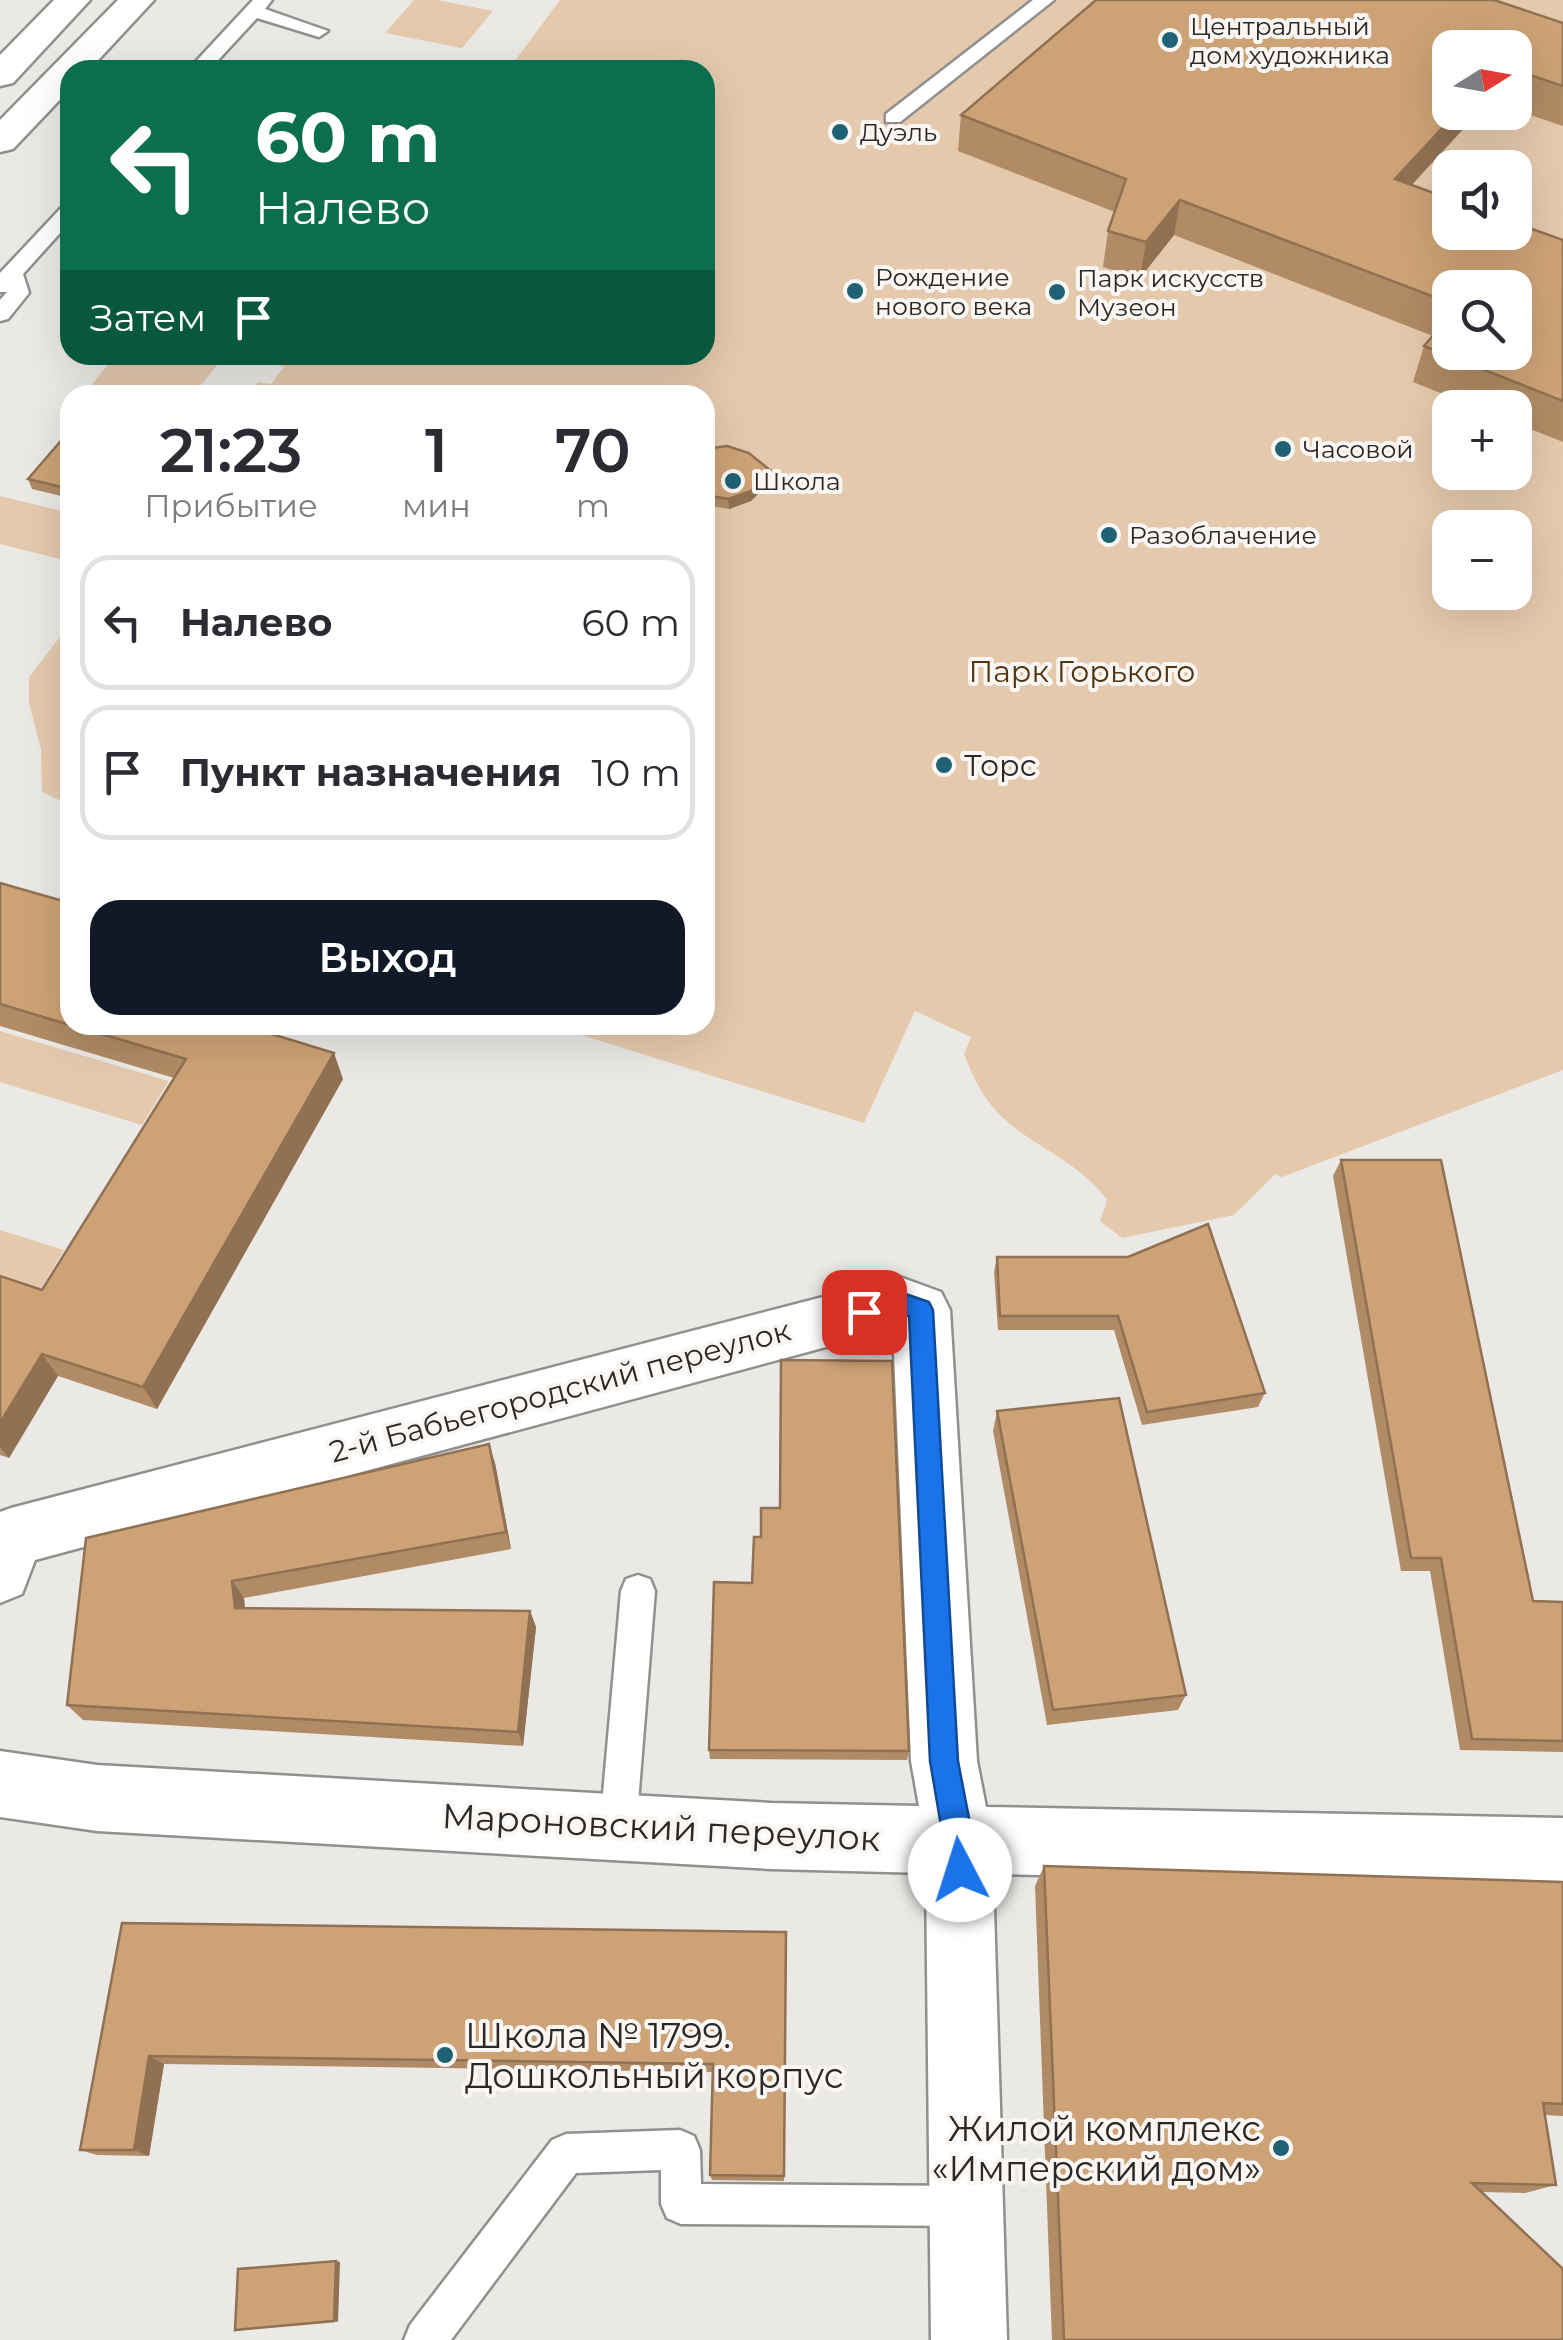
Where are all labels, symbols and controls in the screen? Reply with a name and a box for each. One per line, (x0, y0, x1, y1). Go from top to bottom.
place label: Центральный дом художника (1190, 11, 1390, 70)
marker: Центральный дом художника (1159, 29, 1181, 51)
north arrow (1432, 30, 1532, 130)
map controls (1432, 30, 1532, 610)
text: 60 m (255, 94, 440, 180)
icon: left (90, 100, 220, 230)
place label: Дуэль (860, 117, 937, 147)
marker: Дуэль (829, 121, 851, 143)
button: sound (1432, 150, 1532, 250)
text: Налево (255, 180, 430, 235)
place label: Рождение нового века (875, 262, 1032, 321)
place label: Парк искусств Музеон (1077, 263, 1264, 322)
button: search (1432, 270, 1532, 370)
marker: Рождение нового века (844, 280, 866, 302)
marker: Парк искусств Музеон (1046, 281, 1068, 303)
icon: arrive (226, 290, 281, 345)
text: Затем (90, 294, 206, 341)
button: + (1432, 390, 1532, 490)
text: 21:23 (160, 414, 302, 487)
text: 1 (425, 414, 448, 487)
text: 70 (555, 414, 631, 487)
place label: Часовой (1303, 434, 1414, 464)
marker: Часовой (1272, 438, 1294, 460)
place label: Школа (753, 466, 841, 496)
marker: Школа (722, 470, 744, 492)
text: Прибытие (144, 486, 318, 525)
text: мин (402, 486, 471, 525)
text: m (576, 486, 610, 525)
button: − (1432, 510, 1532, 610)
place label: Разоблачение (1129, 520, 1317, 550)
marker: Разоблачение (1098, 524, 1120, 546)
icon: left (95, 595, 150, 650)
text: Налево (180, 599, 332, 646)
text: 60 m (581, 599, 680, 646)
park label: Парк Горького (969, 653, 1195, 690)
icon: arrive (95, 745, 150, 800)
place label: Торс (964, 747, 1037, 784)
text: Пункт назначения (180, 749, 562, 796)
text: 10 m (592, 749, 681, 796)
marker: Торс (933, 754, 955, 776)
button: Выход (90, 900, 685, 1015)
pin (822, 1270, 907, 1355)
icon: arrive (837, 1285, 892, 1340)
street label: 2-й Бабьегородский переулок (326, 1311, 795, 1470)
street label: Мароновский переулок (441, 1794, 881, 1860)
position arrow (908, 1818, 1012, 1922)
place label: Школа № 1799. Дошкольный корпус (465, 2014, 843, 2097)
marker: Школа № 1799. Дошкольный корпус (434, 2044, 456, 2066)
place label: Жилой комплекс «Имперский дом» (932, 2107, 1261, 2190)
marker: Жилой комплекс «Имперский дом» (1270, 2137, 1292, 2159)

